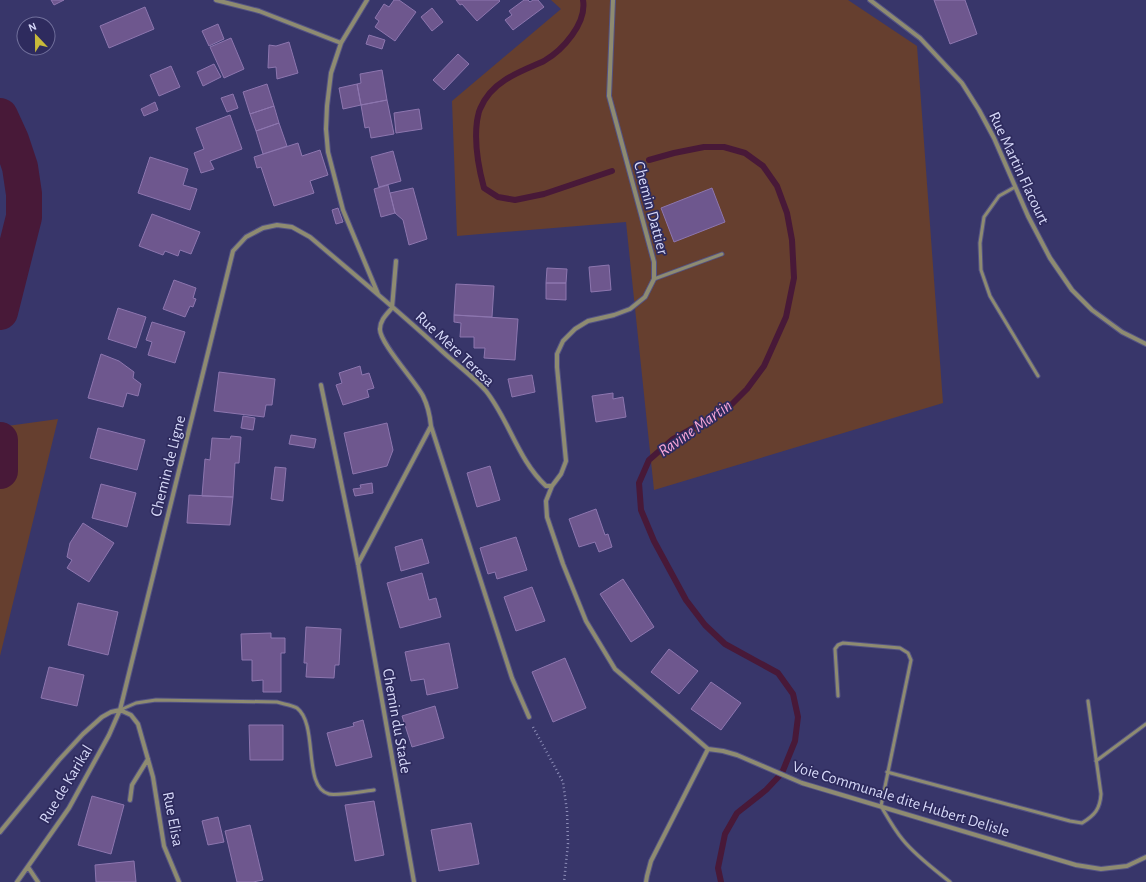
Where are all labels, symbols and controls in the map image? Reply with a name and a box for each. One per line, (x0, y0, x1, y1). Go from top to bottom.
north arrow (16, 16, 56, 56)
text: N (27, 21, 38, 34)
street label: Rue Martin Flacourt (986, 109, 1052, 227)
street label: Chemin Dattier (631, 160, 671, 257)
street label: Rue Mère Teresa (412, 309, 498, 389)
water label: Ravine Martin (655, 396, 735, 460)
street label: Chemin de Ligne (148, 414, 188, 518)
street label: Chemin du Stade (380, 667, 414, 775)
street label: Rue de Karikal (36, 742, 96, 826)
street label: Voie Communale dite Hubert Delisle (791, 758, 1011, 840)
street label: Rue Elisa (160, 790, 186, 848)

